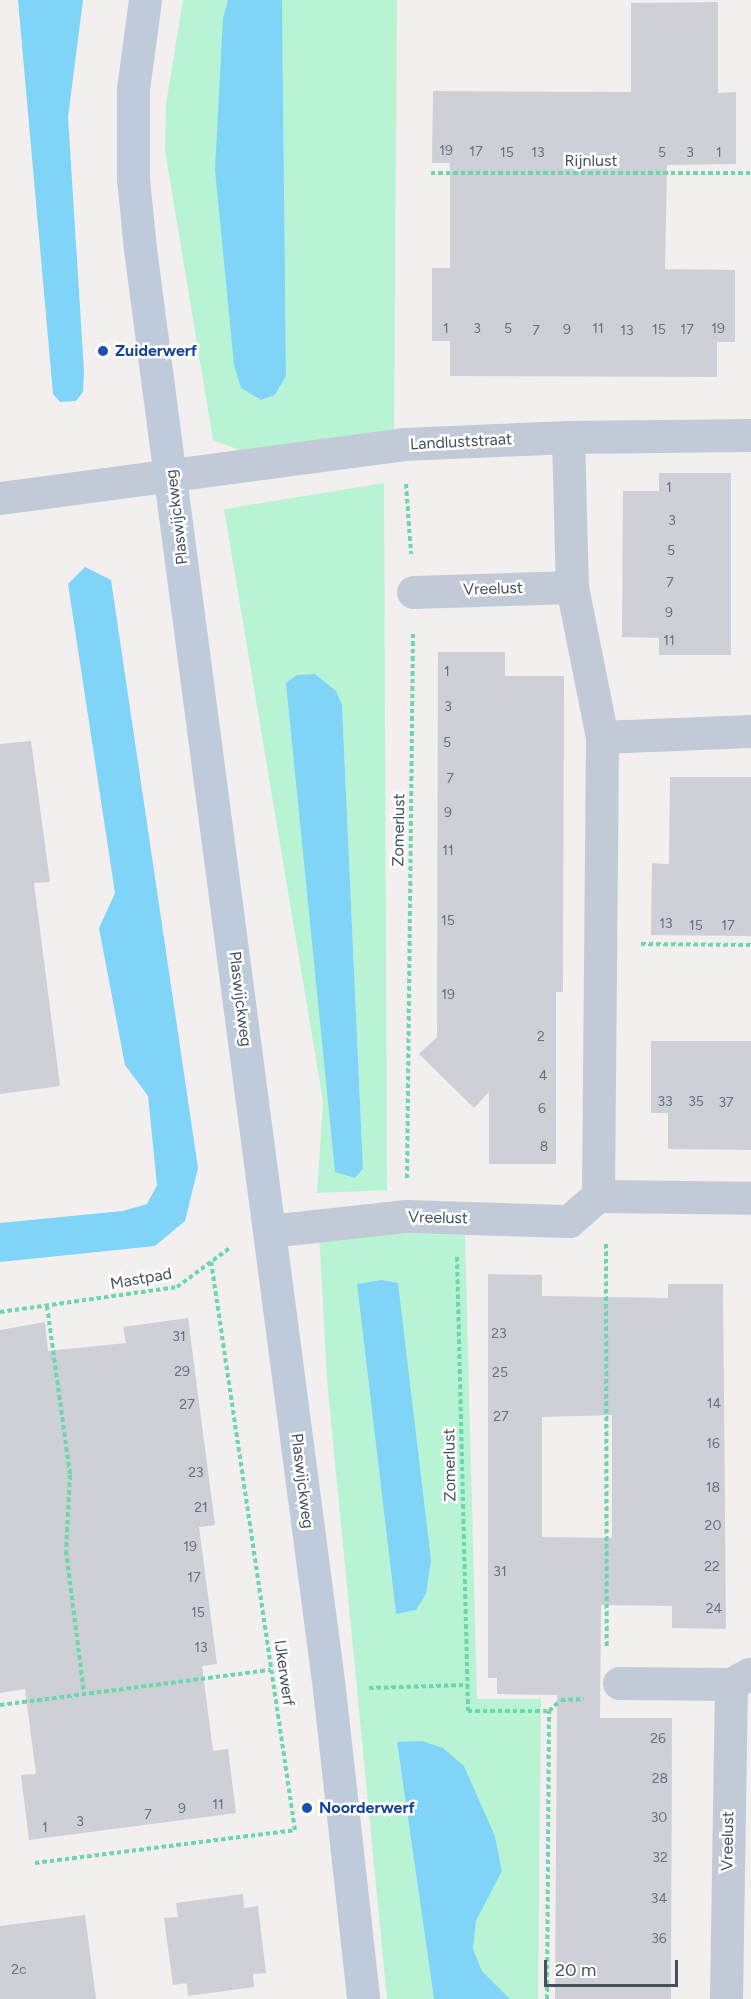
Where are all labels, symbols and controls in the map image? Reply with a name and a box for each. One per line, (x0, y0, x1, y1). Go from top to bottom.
house number: 19 (439, 143, 453, 159)
house number: 17 (469, 144, 483, 160)
house number: 15 (500, 145, 514, 161)
house number: 13 (531, 145, 545, 161)
house number: 5 (658, 145, 666, 161)
house number: 3 (686, 145, 694, 161)
house number: 1 (716, 145, 722, 161)
street label: Rijnlust (565, 151, 617, 171)
house number: 1 (443, 321, 449, 337)
house number: 3 (473, 321, 481, 337)
house number: 5 (504, 321, 512, 337)
house number: 11 (592, 321, 604, 337)
house number: 19 (711, 321, 725, 337)
house number: 9 (563, 322, 571, 338)
house number: 15 (652, 322, 666, 338)
house number: 17 (680, 322, 694, 338)
house number: 7 (532, 323, 540, 339)
house number: 13 (620, 323, 634, 339)
place label: Zuiderwerf (115, 341, 197, 361)
marker: Zuiderwerf (96, 344, 110, 358)
street label: Landluststraat (410, 430, 512, 454)
street label: Plaswijckweg (162, 468, 192, 566)
house number: 1 (666, 480, 672, 496)
house number: 3 (668, 513, 676, 529)
house number: 5 (667, 543, 675, 559)
house number: 7 (666, 575, 674, 591)
street label: Vreelust (463, 578, 523, 600)
house number: 9 (665, 605, 673, 621)
house number: 11 (663, 633, 675, 649)
house number: 1 (444, 664, 450, 680)
house number: 3 (444, 699, 452, 715)
house number: 5 (443, 735, 451, 751)
house number: 7 (446, 771, 454, 787)
street label: Zomerlust (389, 793, 409, 867)
house number: 9 (444, 805, 452, 821)
house number: 11 (442, 843, 454, 859)
house number: 15 (441, 913, 455, 929)
house number: 13 (659, 916, 673, 932)
house number: 15 (689, 918, 703, 934)
house number: 17 (721, 918, 735, 934)
street label: Plaswijckweg (225, 950, 255, 1048)
house number: 19 (441, 987, 455, 1003)
house number: 2 (537, 1029, 545, 1045)
house number: 4 (539, 1068, 547, 1084)
house number: 33 (657, 1094, 673, 1110)
house number: 35 (688, 1094, 704, 1110)
house number: 37 (718, 1095, 734, 1111)
house number: 6 (538, 1101, 546, 1117)
house number: 8 (540, 1139, 548, 1155)
street label: Vreelust (408, 1208, 468, 1228)
street label: Mastpad (109, 1264, 173, 1294)
house number: 23 (491, 1326, 507, 1342)
house number: 31 (172, 1329, 186, 1345)
house number: 29 (174, 1364, 190, 1380)
house number: 25 (492, 1365, 508, 1381)
house number: 14 (707, 1396, 721, 1412)
house number: 27 (179, 1397, 195, 1413)
house number: 27 (493, 1409, 509, 1425)
street label: Zomerlust (440, 1428, 460, 1502)
street label: Plaswijckweg (287, 1432, 317, 1530)
house number: 16 (706, 1436, 720, 1452)
house number: 23 (188, 1465, 204, 1481)
house number: 18 (706, 1480, 720, 1496)
house number: 21 (194, 1500, 208, 1516)
house number: 20 (705, 1518, 721, 1534)
house number: 19 (183, 1539, 197, 1555)
house number: 22 (704, 1559, 720, 1575)
house number: 31 (493, 1564, 507, 1580)
house number: 17 (187, 1570, 201, 1586)
house number: 24 (706, 1601, 722, 1617)
house number: 15 (191, 1605, 205, 1621)
street label: IJkerwerf (270, 1639, 298, 1707)
house number: 13 (194, 1640, 208, 1656)
house number: 26 (650, 1731, 666, 1747)
house number: 28 (652, 1771, 668, 1787)
house number: 11 (212, 1797, 224, 1813)
place label: Noorderwerf (319, 1798, 415, 1818)
house number: 9 (178, 1801, 186, 1817)
marker: Noorderwerf (300, 1801, 314, 1815)
house number: 7 (144, 1807, 152, 1823)
house number: 30 (651, 1810, 667, 1826)
street label: Vreelust (718, 1811, 738, 1871)
house number: 3 (76, 1814, 84, 1830)
house number: 1 (42, 1820, 48, 1836)
house number: 32 (652, 1850, 668, 1866)
house number: 34 (651, 1891, 667, 1907)
house number: 36 (651, 1931, 667, 1947)
scale bar (547, 1948, 680, 1986)
text: 20 m (555, 1959, 596, 1981)
house number: 2c (11, 1962, 27, 1978)

